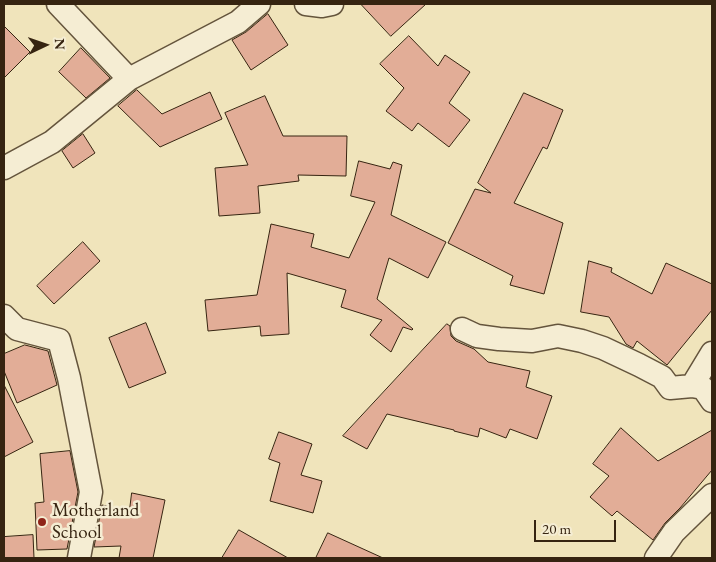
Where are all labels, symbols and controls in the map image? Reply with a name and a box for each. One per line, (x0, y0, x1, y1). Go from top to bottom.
north arrow (20, 20, 70, 70)
text: N (51, 38, 69, 50)
place label: Motherland School (52, 500, 139, 544)
scale bar (536, 510, 618, 542)
marker: Motherland School (36, 516, 48, 528)
text: 20 m (542, 519, 571, 538)

